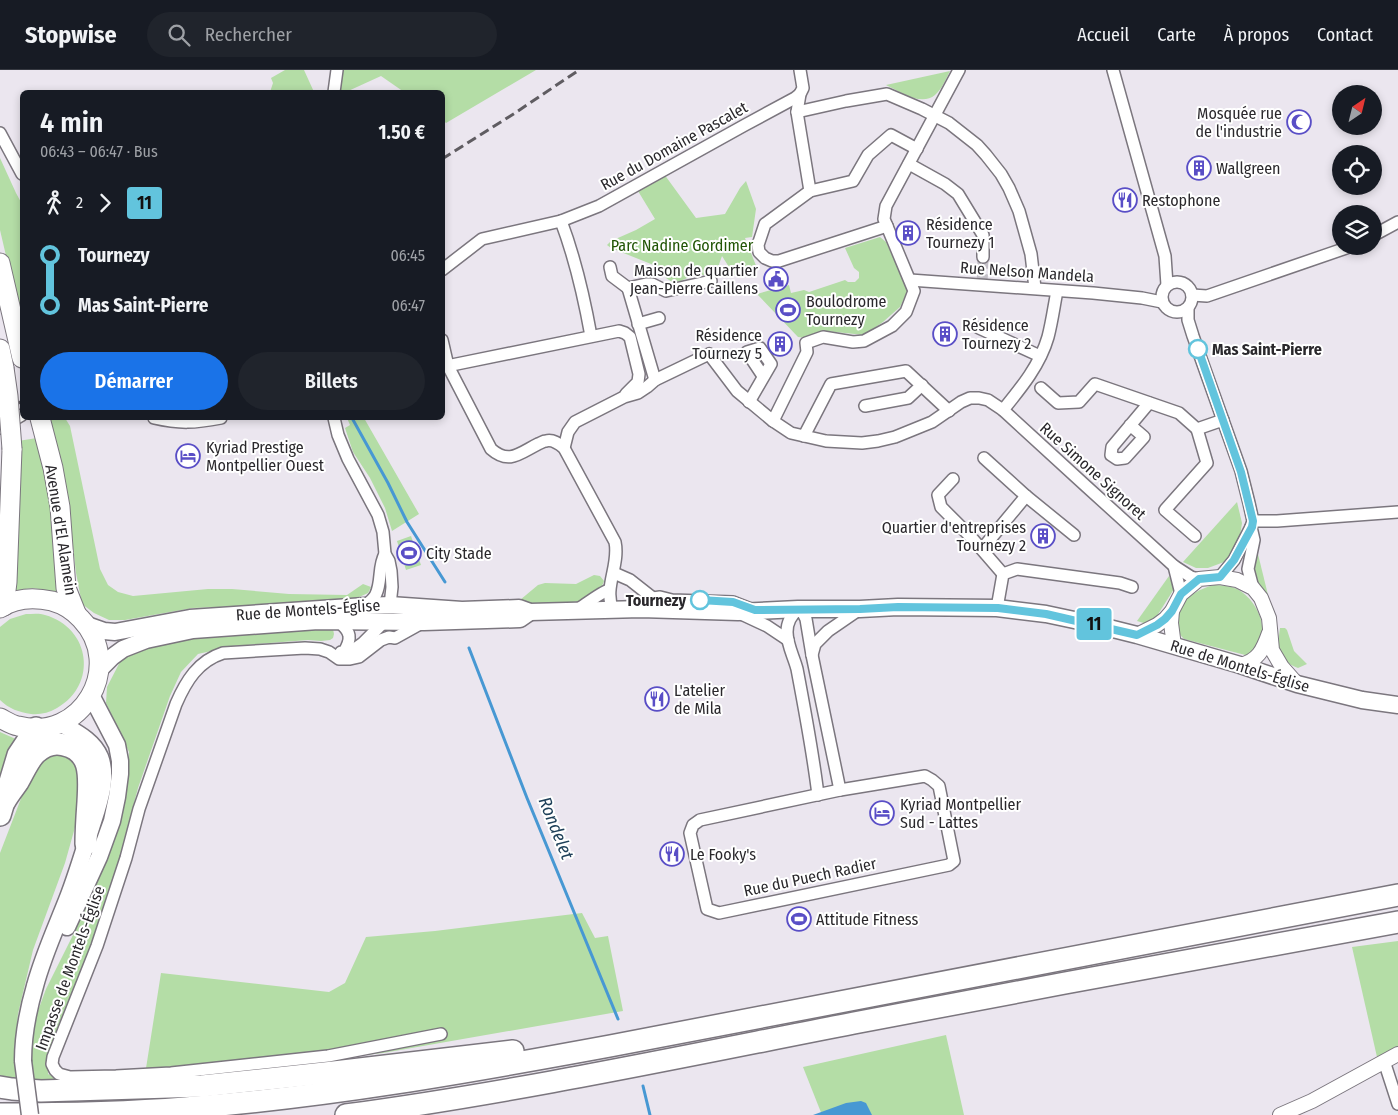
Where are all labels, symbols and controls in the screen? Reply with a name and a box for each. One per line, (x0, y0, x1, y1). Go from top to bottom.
search box (147, 12, 497, 57)
text: Stopwise (25, 21, 117, 49)
icon: search (165, 21, 193, 49)
text: Rechercher (205, 23, 292, 46)
text: Accueil (1077, 24, 1129, 46)
text: Carte (1157, 24, 1196, 46)
text: À propos (1224, 24, 1289, 46)
text: Contact (1317, 24, 1373, 46)
north arrow (1332, 85, 1382, 135)
map controls (1332, 85, 1382, 255)
street label: Rue du Domaine Pascalet (597, 97, 752, 194)
place label: Mosquée rue de l'industrie (1196, 104, 1282, 141)
text: 4 min (40, 106, 104, 139)
mosque icon: Mosquée rue de l'industrie (1286, 109, 1312, 135)
text: 1.50 € (379, 121, 425, 144)
text: 06:43 – 06:47 · Bus (40, 142, 158, 161)
button: locate (1332, 145, 1382, 195)
building icon: Wallgreen (1186, 155, 1212, 181)
place label: Wallgreen (1216, 159, 1281, 178)
restaurant icon: Restophone (1112, 187, 1138, 213)
icon: walk (40, 189, 68, 217)
icon: forward (91, 189, 119, 217)
place label: Restophone (1142, 191, 1220, 210)
text: 11 (137, 192, 152, 214)
text: 2 (76, 193, 83, 212)
button: layers (1332, 205, 1382, 255)
place label: Résidence Tournezy 1 (926, 215, 995, 252)
building icon: Résidence Tournezy 1 (895, 220, 921, 246)
park label: Parc Nadine Gordimer (611, 236, 754, 255)
text: Tournezy (78, 244, 150, 267)
text: 06:45 (390, 246, 425, 265)
street label: Rue Nelson Mandela (959, 258, 1095, 286)
place label: Maison de quartier Jean-Pierre Caillens (630, 261, 758, 298)
public building icon: Maison de quartier Jean-Pierre Caillens (763, 266, 789, 292)
place label: Boulodrome Tournezy (806, 292, 887, 329)
text: Mas Saint-Pierre (78, 294, 208, 317)
text: 06:47 (391, 296, 425, 315)
sports icon: Boulodrome Tournezy (775, 297, 801, 323)
place label: Résidence Tournezy 2 (962, 316, 1031, 353)
building icon: Résidence Tournezy 2 (932, 321, 958, 347)
place label: Résidence Tournezy 5 (692, 326, 762, 363)
building icon: Résidence Tournezy 5 (767, 331, 793, 357)
marker: Mas Saint-Pierre (1188, 339, 1208, 359)
place label: Mas Saint-Pierre (1212, 340, 1322, 359)
button: Démarrer (40, 352, 228, 410)
button: Billets (238, 352, 425, 410)
street label: Rue Simone Signoret (1036, 418, 1151, 524)
place label: Kyriad Prestige Montpellier Ouest (206, 438, 325, 475)
hotel icon: Kyriad Prestige Montpellier Ouest (175, 443, 201, 469)
street label: Avenue d'El Alamein (41, 463, 81, 597)
place label: Quartier d'entreprises Tournezy 2 (882, 518, 1026, 555)
building icon: Quartier d'entreprises Tournezy 2 (1030, 523, 1056, 549)
sports icon: City Stade (396, 540, 422, 566)
place label: City Stade (426, 544, 492, 563)
marker: Tournezy (690, 590, 710, 610)
place label: Tournezy (626, 591, 686, 610)
street label: Rue de Montels-Église (235, 595, 381, 625)
line badge: 11 (1072, 608, 1116, 640)
text: 11 (1087, 613, 1101, 635)
street label: Rue de Montels-Église (1168, 636, 1312, 696)
place label: L'atelier de Mila (674, 681, 725, 718)
restaurant icon: L'atelier de Mila (644, 686, 670, 712)
water label: Rondelet (534, 794, 579, 863)
place label: Kyriad Montpellier Sud - Lattes (900, 795, 1022, 832)
hotel icon: Kyriad Montpellier Sud - Lattes (869, 800, 895, 826)
restaurant icon: Le Fooky's (659, 841, 685, 867)
place label: Le Fooky's (690, 845, 756, 864)
street label: Rue du Puech Radier (742, 854, 879, 900)
street label: Impasse de Montels-Église (31, 883, 109, 1053)
sports icon: Attitude Fitness (786, 906, 812, 932)
place label: Attitude Fitness (816, 910, 919, 929)

